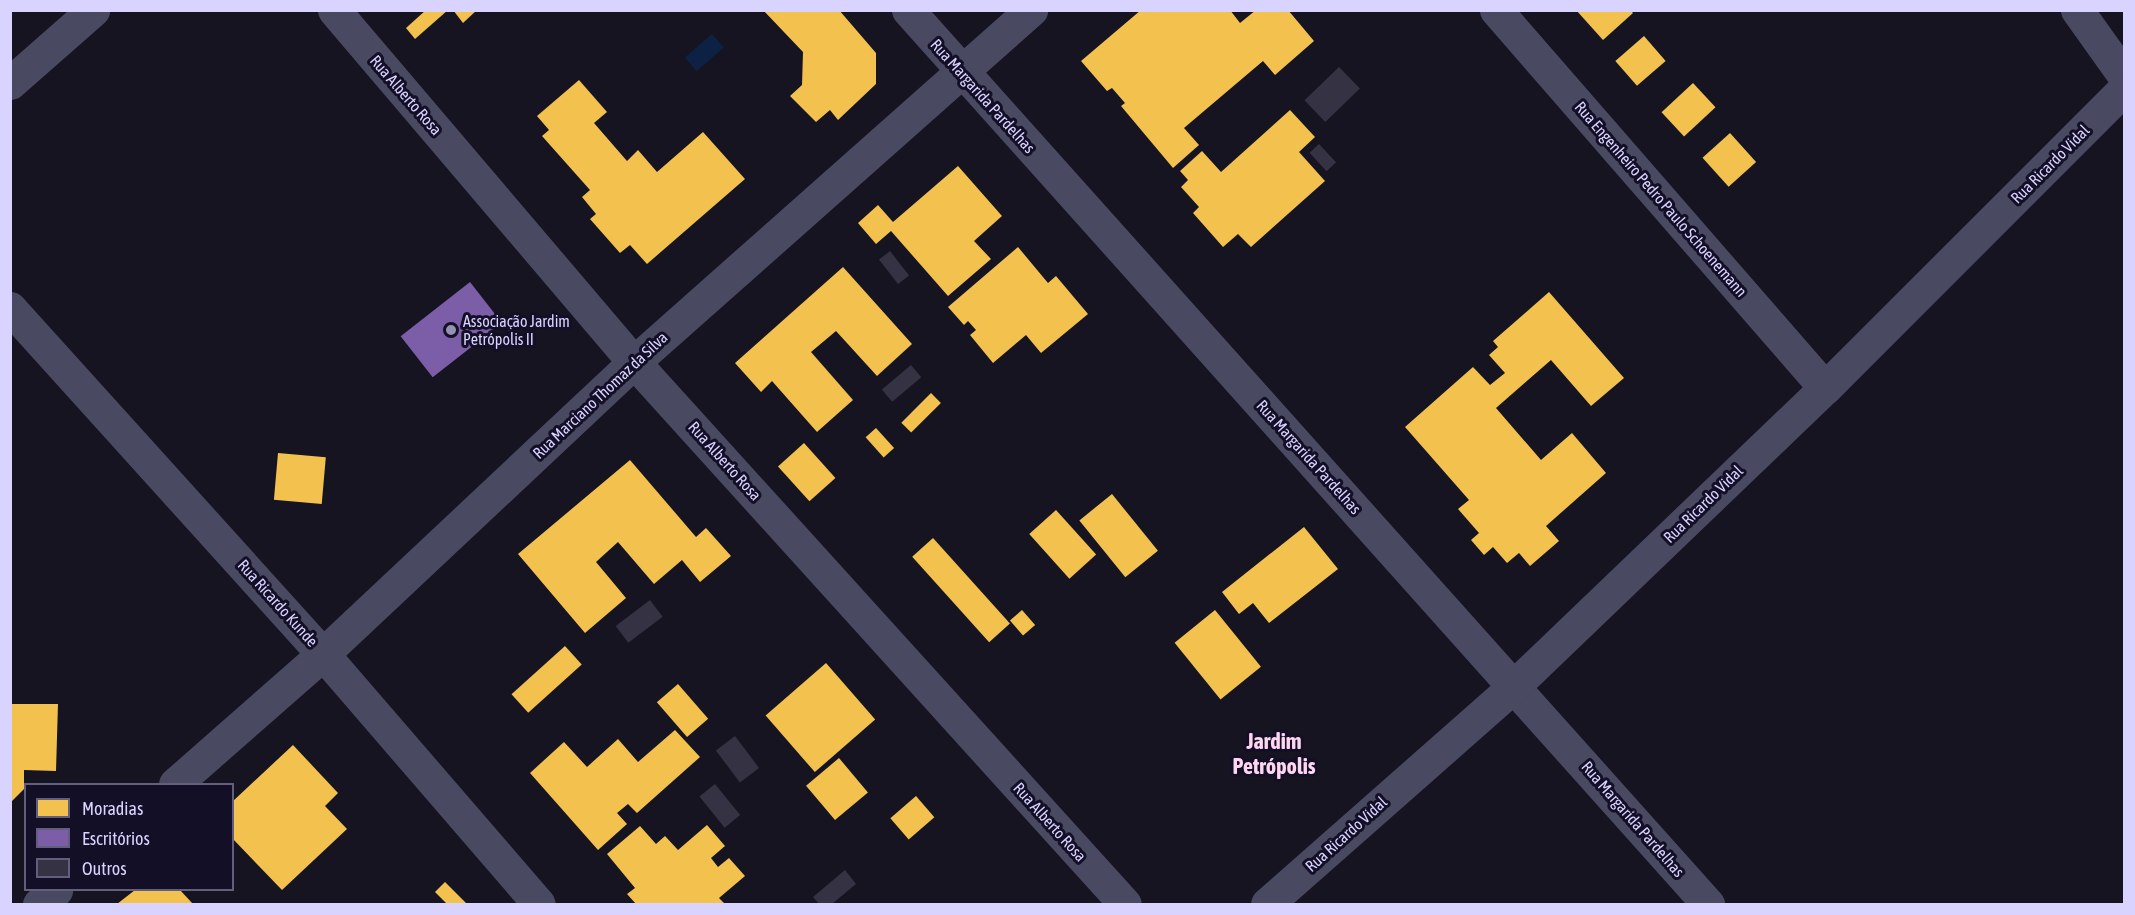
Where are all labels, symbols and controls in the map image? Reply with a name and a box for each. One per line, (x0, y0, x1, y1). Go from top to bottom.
street label: Rua Margarida Pardelhas (927, 35, 1039, 157)
street label: Rua Alberto Rosa (366, 51, 446, 139)
street label: Rua Engenheiro Pedro Paulo Schoenemann (1571, 97, 1751, 301)
street label: Rua Ricardo Vidal (2007, 121, 2093, 207)
place label: Associação Jardim Petrópolis II (463, 311, 570, 349)
marker: Associação Jardim Petrópolis II (444, 323, 458, 337)
street label: Rua Marciano Thomaz da Silva (529, 328, 671, 462)
street label: Rua Margarida Pardelhas (1253, 396, 1365, 518)
street label: Rua Alberto Rosa (685, 418, 765, 504)
street label: Rua Ricardo Vidal (1659, 461, 1747, 547)
street label: Rua Ricardo Kunde (234, 556, 322, 650)
district label: Jardim Petrópolis (1232, 728, 1316, 780)
street label: Rua Margarida Pardelhas (1578, 757, 1688, 881)
street label: Rua Alberto Rosa (1010, 779, 1090, 865)
legend (24, 783, 234, 891)
street label: Rua Ricardo Vidal (1301, 792, 1391, 876)
text: Moradias (82, 798, 143, 819)
text: Escritórios (82, 828, 150, 849)
text: Outros (82, 858, 127, 879)

